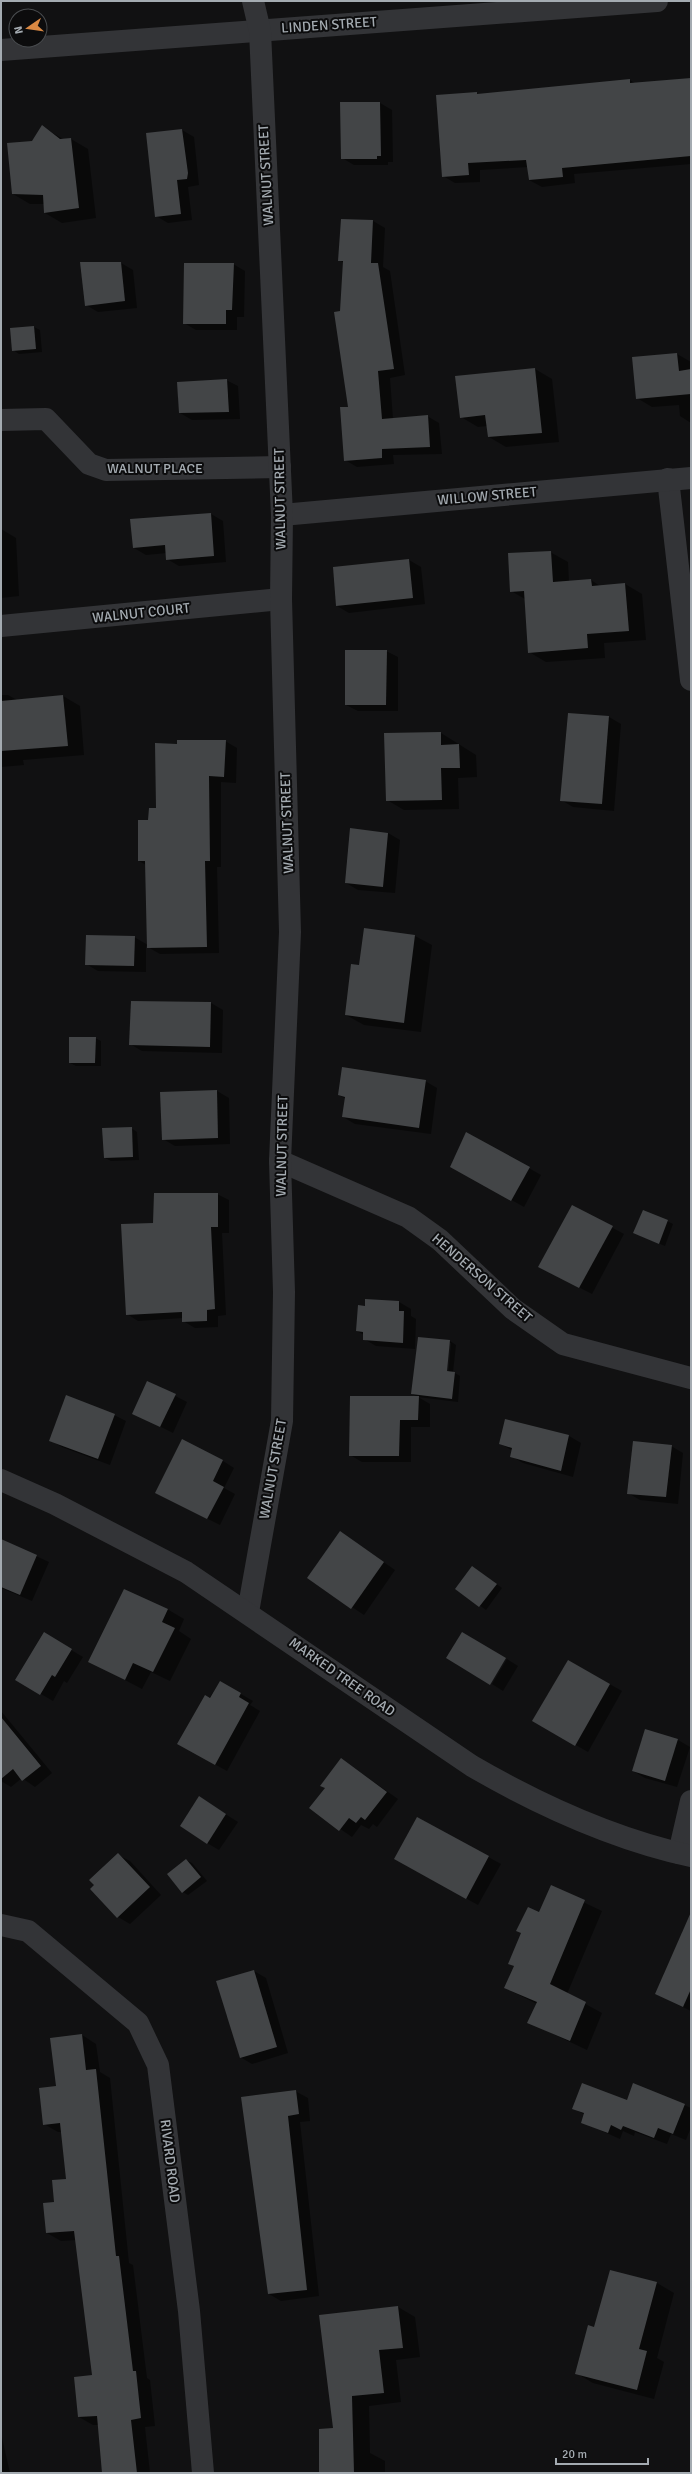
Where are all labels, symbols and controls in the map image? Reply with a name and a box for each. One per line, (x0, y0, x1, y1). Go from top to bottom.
north arrow (8, 8, 48, 48)
street label: LINDEN STREET (281, 13, 377, 37)
text: N (12, 25, 26, 35)
street label: WALNUT STREET (255, 124, 277, 226)
street label: WALNUT STREET (271, 448, 289, 550)
street label: WALNUT PLACE (107, 460, 203, 477)
street label: WILLOW STREET (437, 483, 538, 509)
street label: WALNUT COURT (91, 599, 191, 627)
street label: WALNUT STREET (277, 772, 297, 874)
street label: WALNUT STREET (273, 1095, 291, 1197)
street label: HENDERSON STREET (428, 1230, 536, 1326)
street label: WALNUT STREET (256, 1417, 290, 1520)
street label: MARKED TREE ROAD (286, 1634, 398, 1720)
street label: RIVARD ROAD (156, 2118, 184, 2204)
scale bar (556, 2440, 648, 2466)
text: 20 m (562, 2447, 587, 2462)

